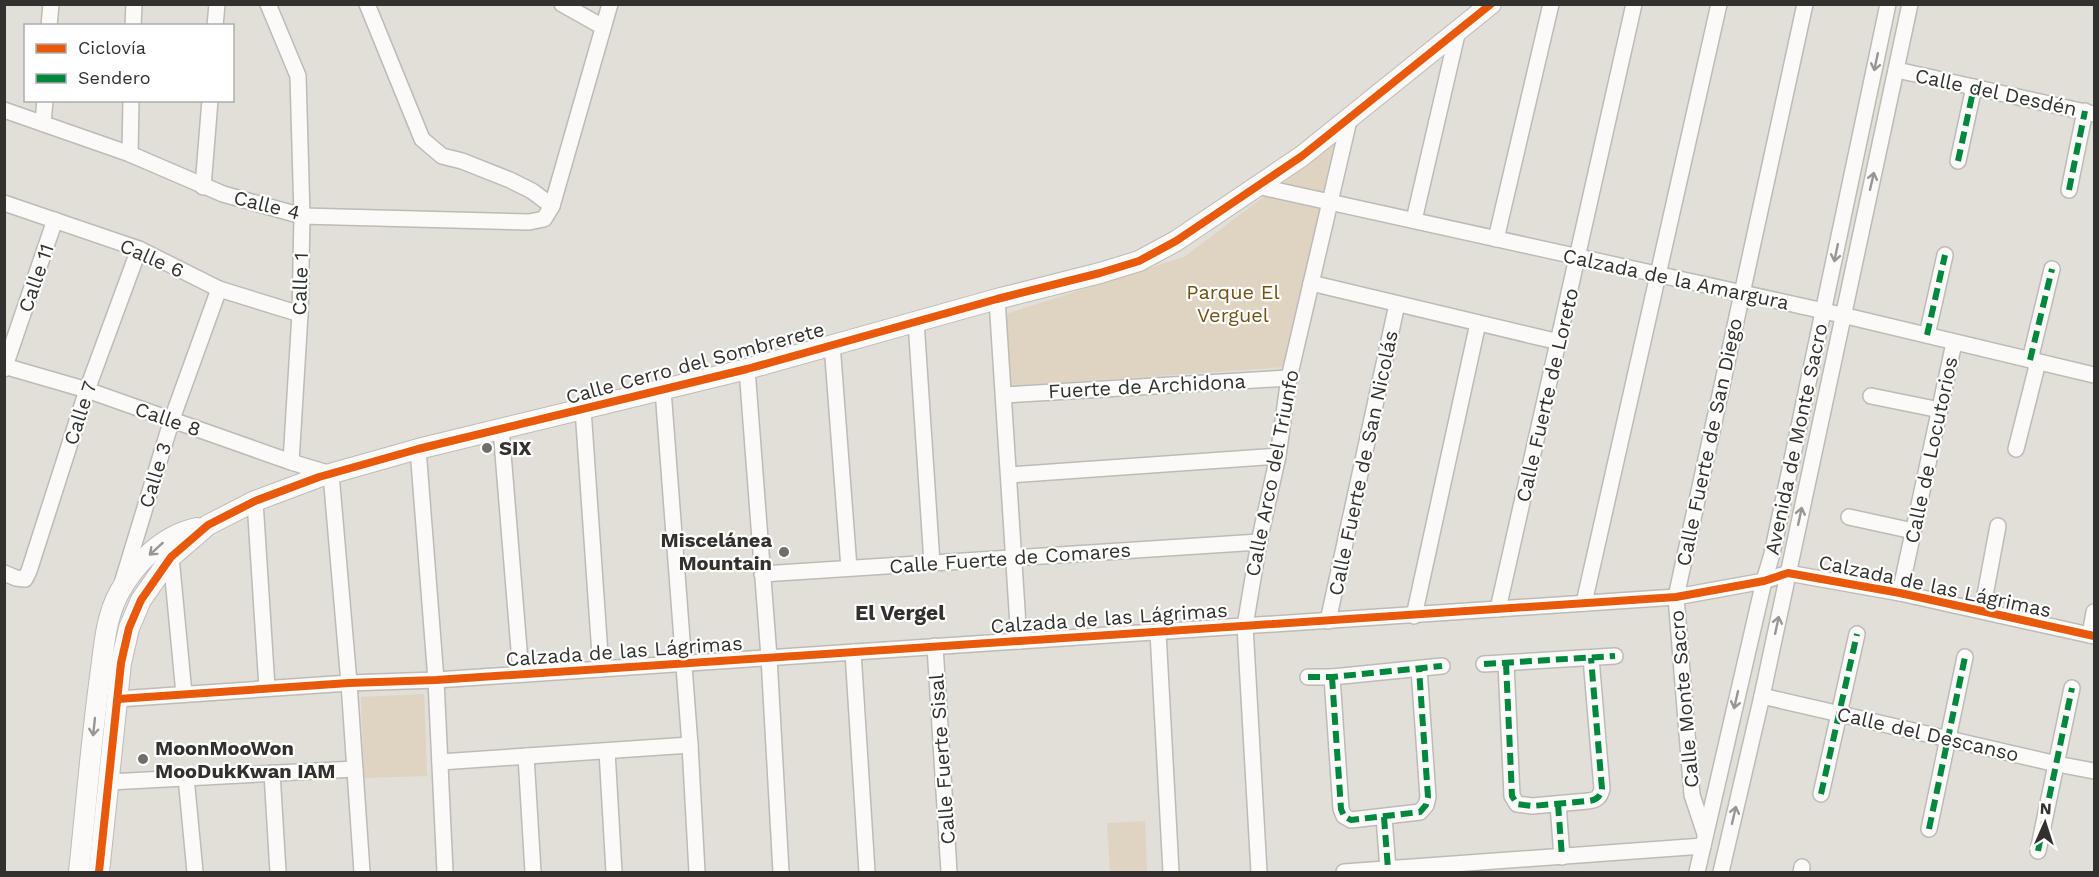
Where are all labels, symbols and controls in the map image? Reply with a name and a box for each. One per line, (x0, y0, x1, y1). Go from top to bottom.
legend (24, 24, 234, 102)
text: Ciclovía (78, 37, 146, 58)
one-way arrow (1870, 51, 1881, 71)
street label: Calle del Desdén (1913, 63, 2079, 121)
text: Sendero (78, 67, 151, 88)
one-way arrow (1867, 172, 1878, 192)
street label: Calle 4 (231, 185, 303, 225)
street label: Calle 6 (116, 233, 188, 283)
street label: Calle 11 (13, 241, 59, 315)
one-way arrow (1830, 242, 1841, 262)
street label: Calzada de la Amargura (1561, 243, 1791, 315)
street label: Calle 1 (287, 252, 313, 316)
park label: Parque El Verguel (1186, 280, 1280, 327)
street label: Calle Fuerte de Loreto (1511, 286, 1583, 504)
street label: Calle Fuerte de San Diego (1671, 316, 1747, 568)
street label: Calle Cerro del Sombrerete (563, 317, 827, 409)
street label: Avenida de Monte Sacro (1760, 321, 1832, 557)
street label: Calle Fuerte de San Nicolás (1323, 328, 1403, 598)
street label: Calle de Locutorios (1899, 355, 1963, 545)
street label: Calle Arco del Triunfo (1240, 368, 1304, 578)
street label: Fuerte de Archidona (1048, 369, 1246, 403)
street label: Calle 7 (58, 378, 102, 448)
street label: Calle 8 (132, 397, 204, 441)
place label: SIX (499, 436, 532, 460)
street label: Calle 3 (134, 439, 176, 511)
marker: SIX (480, 441, 494, 455)
one-way arrow (1795, 506, 1807, 525)
place label: Miscelánea Mountain (661, 528, 772, 575)
street label: Calle Fuerte de Comares (888, 538, 1132, 578)
one-way arrow (149, 542, 164, 556)
marker: Miscelánea Mountain (777, 545, 791, 559)
street label: Calzada de las Lágrimas (1816, 550, 2054, 622)
street label: Calzada de las Lágrimas (990, 598, 1228, 638)
district label: El Vergel (855, 600, 945, 625)
street label: Calle Monte Sacro (1664, 609, 1704, 789)
one-way arrow (1772, 616, 1783, 636)
street label: Calzada de las Lágrimas (505, 631, 743, 671)
street label: Calle Fuerte Sisal (924, 673, 960, 845)
one-way arrow (1730, 690, 1742, 709)
street label: Calle del Descanso (1835, 701, 2021, 767)
one-way arrow (88, 717, 99, 736)
place label: MoonMooWon MooDukKwan IAM (155, 736, 335, 783)
marker: MoonMooWon MooDukKwan IAM (136, 752, 150, 766)
north arrow (2015, 793, 2075, 853)
text: N (2039, 799, 2052, 818)
one-way arrow (1729, 806, 1741, 825)

